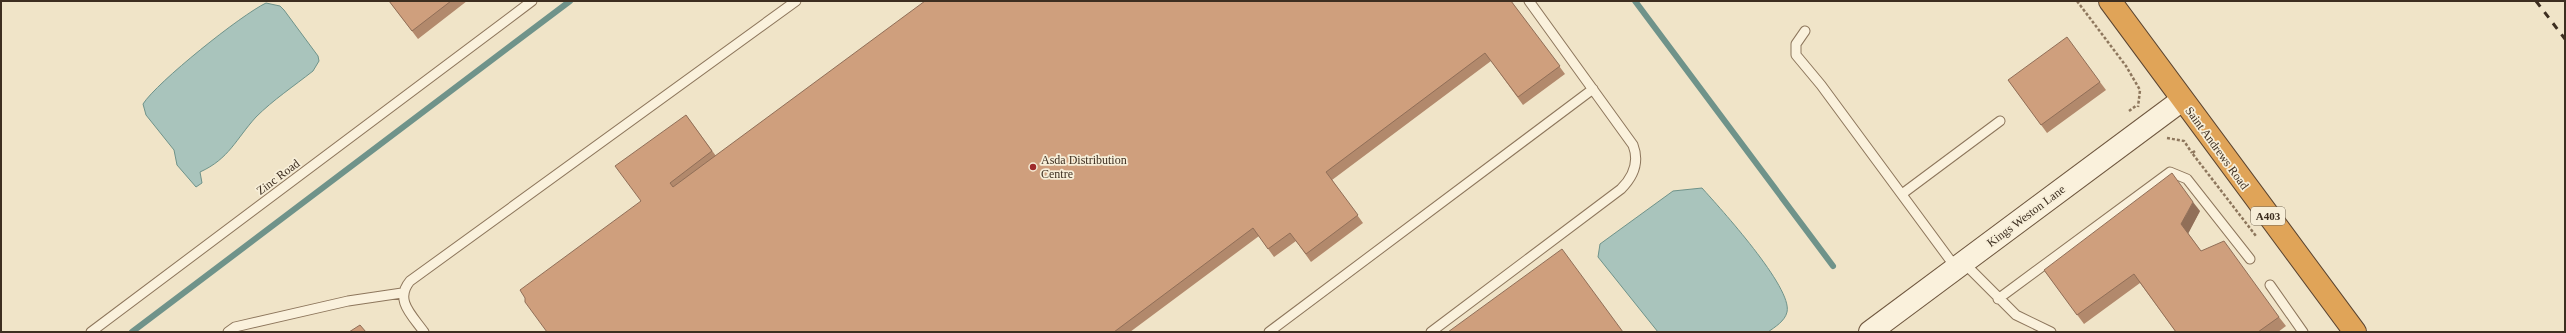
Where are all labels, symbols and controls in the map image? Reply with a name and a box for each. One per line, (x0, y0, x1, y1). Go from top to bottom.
street label: Saint Andrews Road (2182, 104, 2252, 192)
place label: Asda Distribution Centre (1041, 153, 1127, 181)
street label: Zinc Road (254, 156, 302, 198)
marker: Asda Distribution Centre (1028, 162, 1038, 172)
street label: Kings Weston Lane (1984, 182, 2068, 250)
road number: A403 (2251, 207, 2285, 225)

